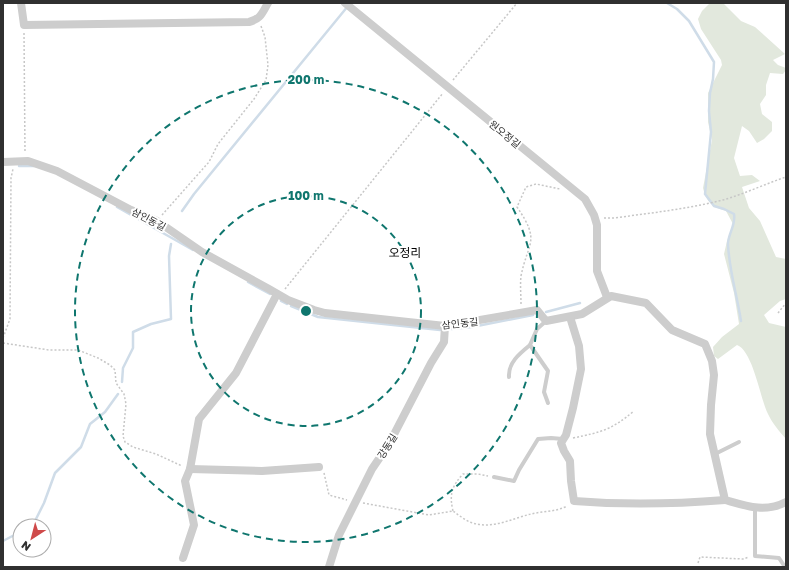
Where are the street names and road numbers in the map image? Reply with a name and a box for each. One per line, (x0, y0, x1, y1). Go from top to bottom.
street label: 원오정길 (487, 118, 523, 150)
street label: 삼인동길 (130, 205, 168, 233)
street label: 삼인동길 (441, 315, 479, 331)
street label: 강동길 (375, 431, 399, 461)

